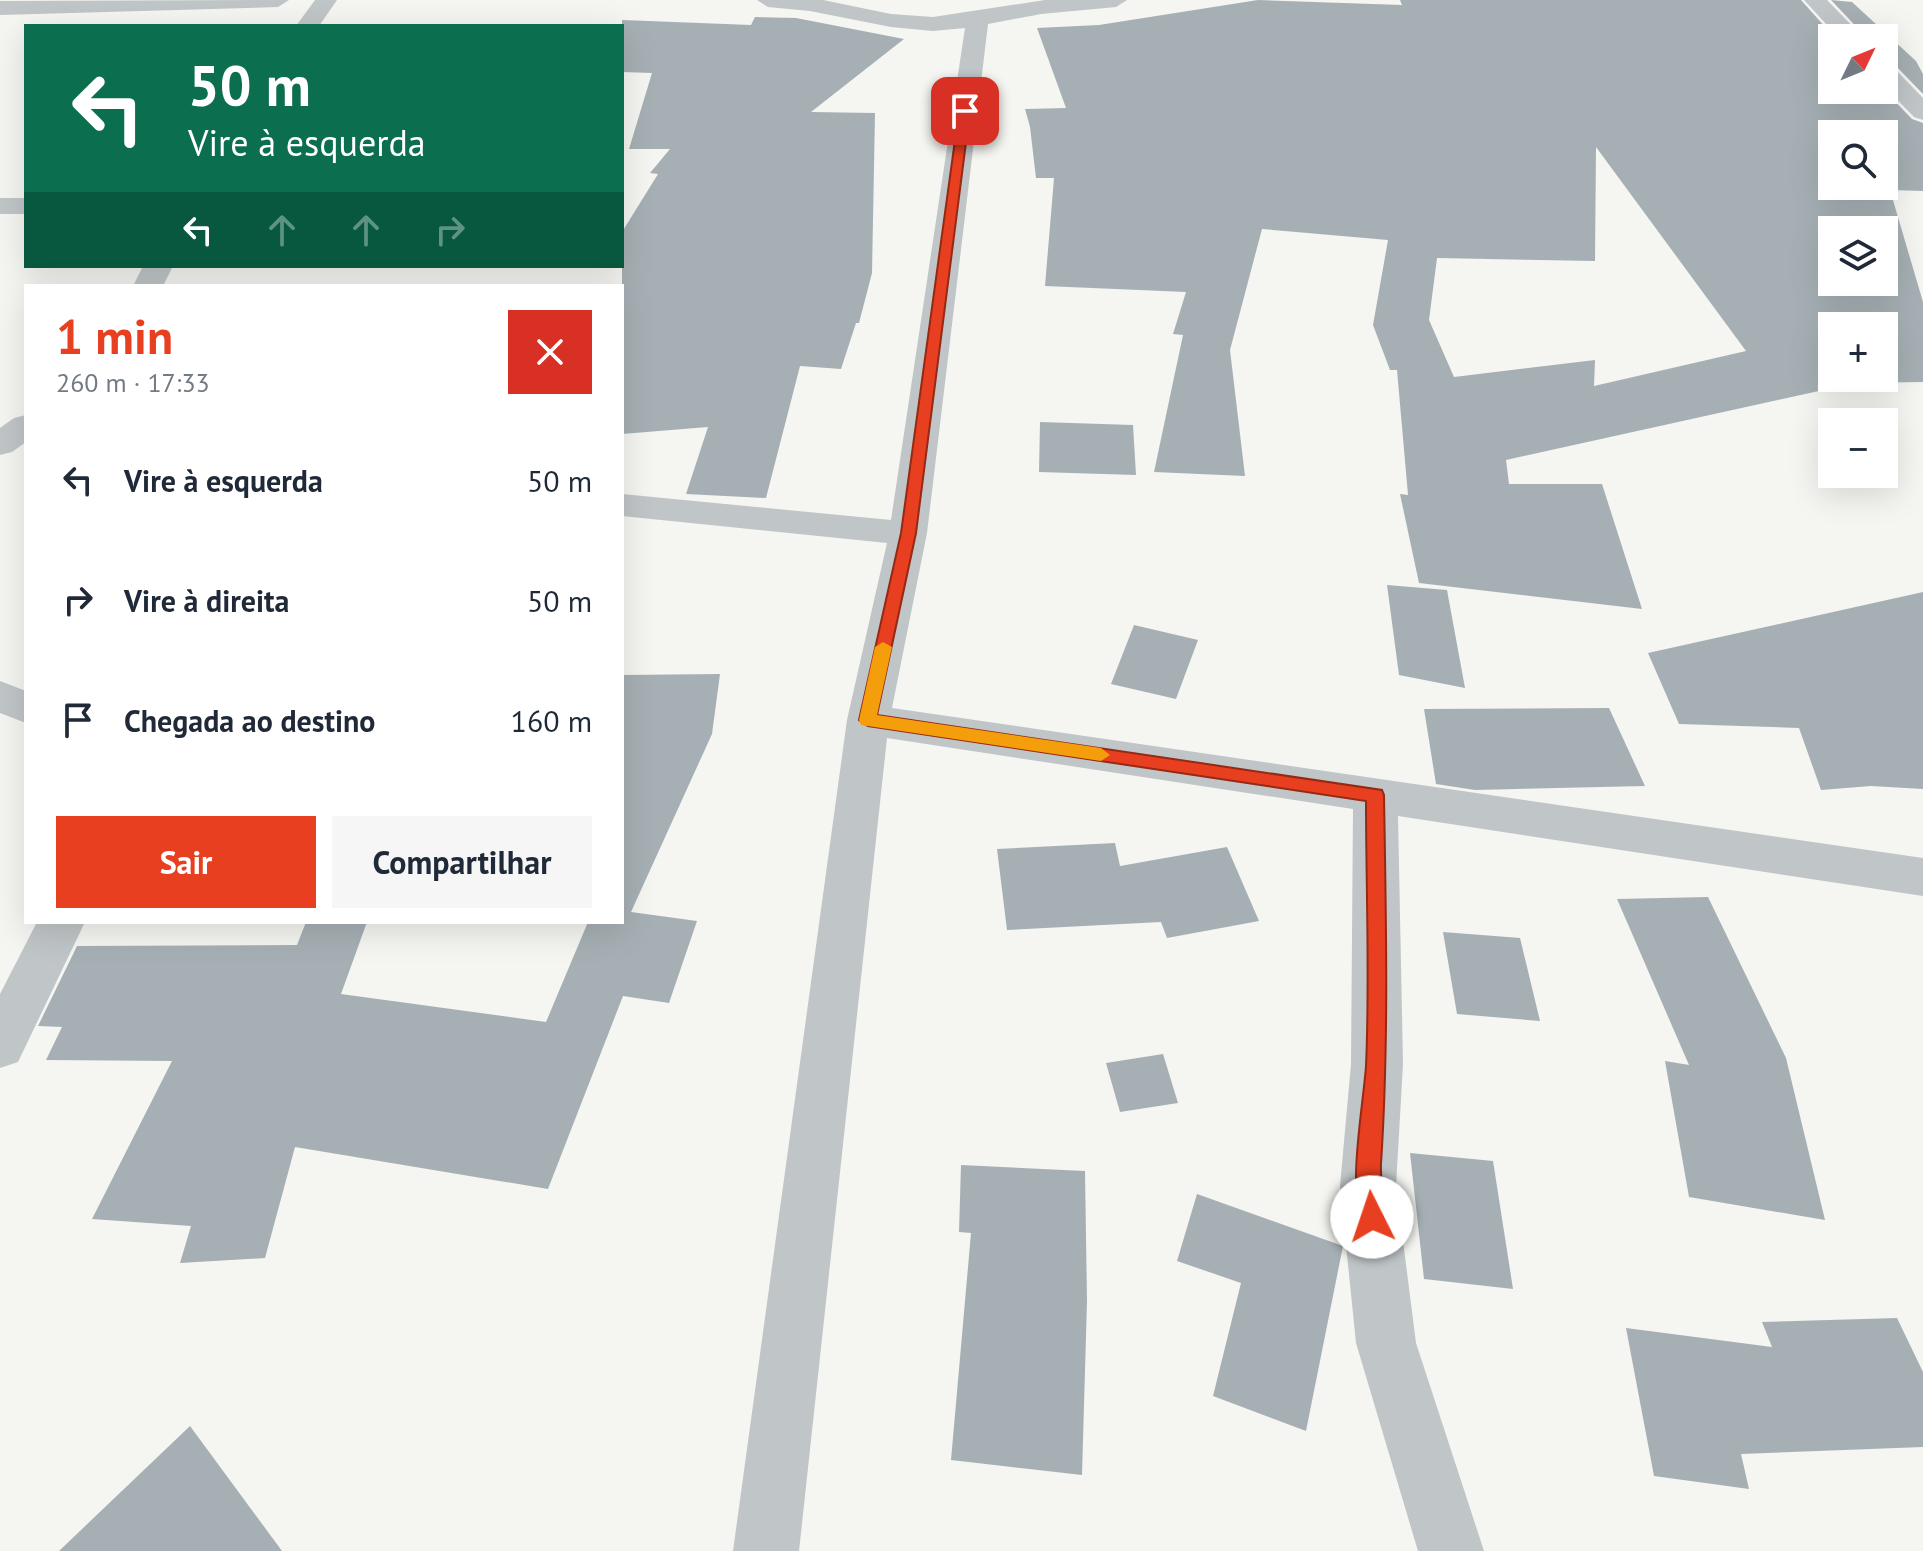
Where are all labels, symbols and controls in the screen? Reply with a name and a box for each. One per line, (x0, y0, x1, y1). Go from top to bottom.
north arrow (1818, 24, 1898, 104)
map controls (1818, 24, 1898, 488)
text: 50 m (188, 49, 311, 121)
icon: left (56, 56, 160, 160)
pin (931, 77, 999, 145)
icon: arrive (943, 89, 987, 133)
text: Vire à esquerda (188, 119, 426, 166)
button: search (1818, 120, 1898, 200)
icon: left (176, 208, 220, 252)
icon: ahead (260, 208, 304, 252)
icon: ahead (344, 208, 388, 252)
icon: right (428, 208, 472, 252)
button: layers (1818, 216, 1898, 296)
text: 1 min (56, 305, 173, 367)
button: close (508, 310, 592, 394)
button: + (1818, 312, 1898, 392)
text: 260 m · 17:33 (56, 366, 210, 399)
button: − (1818, 408, 1898, 488)
icon: left (56, 458, 100, 502)
text: Vire à esquerda (124, 461, 323, 500)
text: 50 m (527, 461, 592, 500)
icon: right (56, 578, 100, 622)
text: Vire à direita (124, 581, 289, 620)
text: 50 m (527, 581, 592, 620)
icon: arrive (56, 698, 100, 742)
text: Chegada ao destino (124, 701, 375, 740)
text: 160 m (511, 701, 592, 740)
button: Sair (56, 816, 316, 908)
button: Compartilhar (332, 816, 592, 908)
position arrow (1330, 1175, 1414, 1259)

